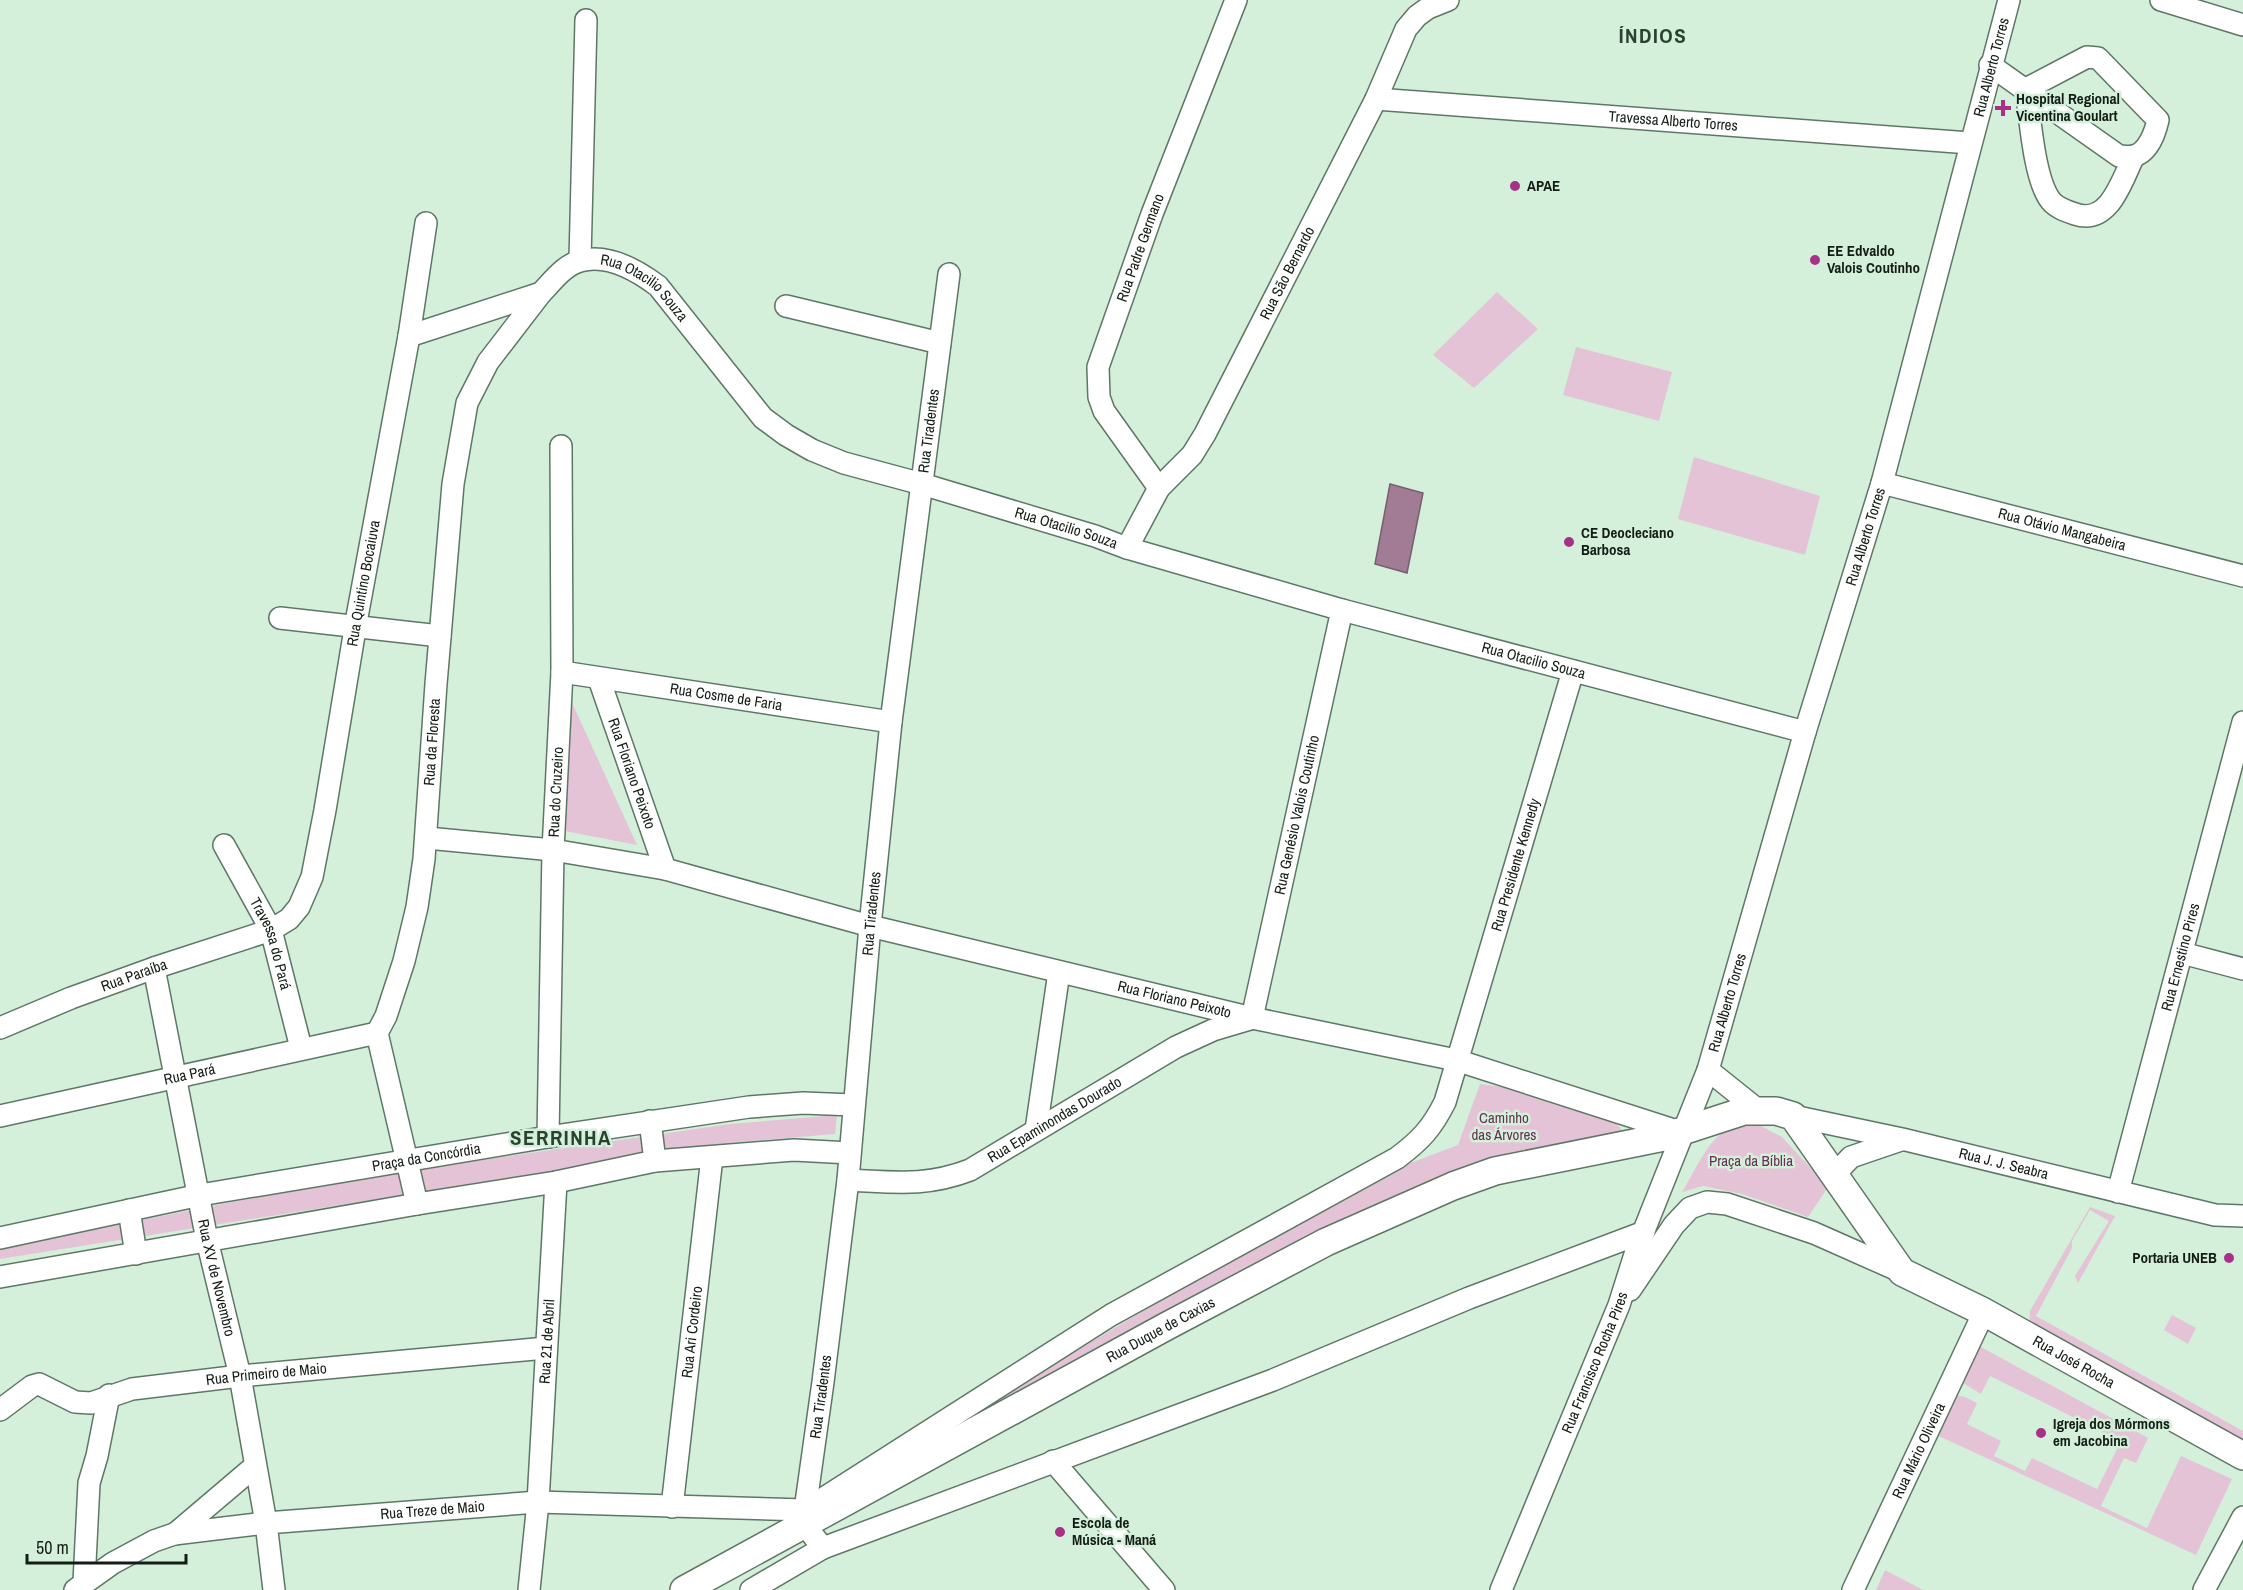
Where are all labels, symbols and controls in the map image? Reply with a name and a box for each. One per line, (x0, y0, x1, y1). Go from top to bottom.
street label: Rua Alberto Torres (1968, 15, 2014, 119)
district label: ÍNDIOS (1619, 21, 1687, 50)
place label: Hospital Regional Vicentina Goulart (2016, 88, 2120, 126)
marker: Hospital Regional Vicentina Goulart (1994, 99, 2012, 117)
street label: Travessa Alberto Torres (1608, 105, 1739, 136)
place label: APAE (1527, 175, 1560, 196)
marker: APAE (1508, 179, 1522, 193)
street label: Rua Padre Germano (1111, 190, 1169, 305)
street label: Rua São Bernardo (1254, 223, 1319, 323)
place label: EE Edvaldo Valois Coutinho (1827, 240, 1920, 278)
street label: Rua Otacilio Souza (599, 248, 693, 326)
marker: EE Edvaldo Valois Coutinho (1808, 253, 1822, 267)
street label: Rua Tiradentes (912, 388, 944, 474)
street label: Rua Alberto Torres (1840, 485, 1890, 588)
street label: Rua Otacilio Souza (1012, 501, 1121, 554)
street label: Rua Otávio Mangabeira (1996, 502, 2129, 556)
street label: Rua Quintino Bocaiuva (341, 518, 385, 648)
place label: CE Deocleciano Barbosa (1581, 522, 1674, 560)
marker: CE Deocleciano Barbosa (1562, 535, 1576, 549)
street label: Rua Otacilio Souza (1479, 636, 1588, 684)
street label: Rua Cosme de Faria (668, 678, 784, 715)
street label: Rua da Floresta (418, 697, 445, 786)
street label: Rua Floriano Peixoto (603, 715, 661, 832)
street label: Rua Genésio Valois Coutinho (1269, 733, 1324, 896)
street label: Rua do Cruzeiro (543, 746, 568, 838)
street label: Rua Presidente Kennedy (1485, 795, 1545, 934)
street label: Rua Tiradentes (856, 870, 886, 956)
street label: Travessa do Pará (245, 894, 297, 992)
street label: Rua Ernestino Pires (2156, 901, 2204, 1013)
street label: Rua Alberto Torres (1703, 951, 1751, 1054)
street label: Rua Paraíba (98, 953, 170, 996)
street label: Rua Floriano Peixoto (1115, 975, 1234, 1023)
street label: Rua Pará (162, 1058, 217, 1090)
street label: Rua Epaminondas Dourado (983, 1071, 1125, 1167)
park label: Caminho das Árvores (1472, 1107, 1536, 1145)
district label: SERRINHA (510, 1123, 612, 1152)
street label: Praça da Concórdia (370, 1137, 482, 1176)
street label: Rua J. J. Seabra (1957, 1142, 2051, 1184)
park label: Praça da Bíblia (1709, 1150, 1793, 1171)
street label: Rua XV de Novembro (193, 1217, 241, 1338)
place label: Portaria UNEB (2132, 1247, 2217, 1268)
marker: Portaria UNEB (2222, 1251, 2236, 1265)
street label: Rua Ari Cordeiro (676, 1285, 707, 1379)
street label: Rua Francisco Rocha Pires (1556, 1289, 1632, 1436)
street label: Rua Duque de Caxias (1102, 1291, 1219, 1367)
street label: Rua 21 de Abril (534, 1299, 559, 1385)
street label: Rua José Rocha (2029, 1330, 2119, 1393)
street label: Rua Tiradentes (804, 1354, 836, 1440)
street label: Rua Primeiro de Maio (205, 1357, 328, 1390)
street label: Rua Mário Oliveira (1887, 1399, 1950, 1502)
place label: Igreja dos Mórmons em Jacobina (2053, 1413, 2170, 1451)
marker: Igreja dos Mórmons em Jacobina (2034, 1426, 2048, 1440)
street label: Rua Treze de Maio (379, 1495, 486, 1524)
place label: Escola de Música - Maná (1072, 1512, 1156, 1550)
marker: Escola de Música - Maná (1053, 1525, 1067, 1539)
scale bar (27, 1527, 186, 1565)
text: 50 m (36, 1535, 69, 1560)

